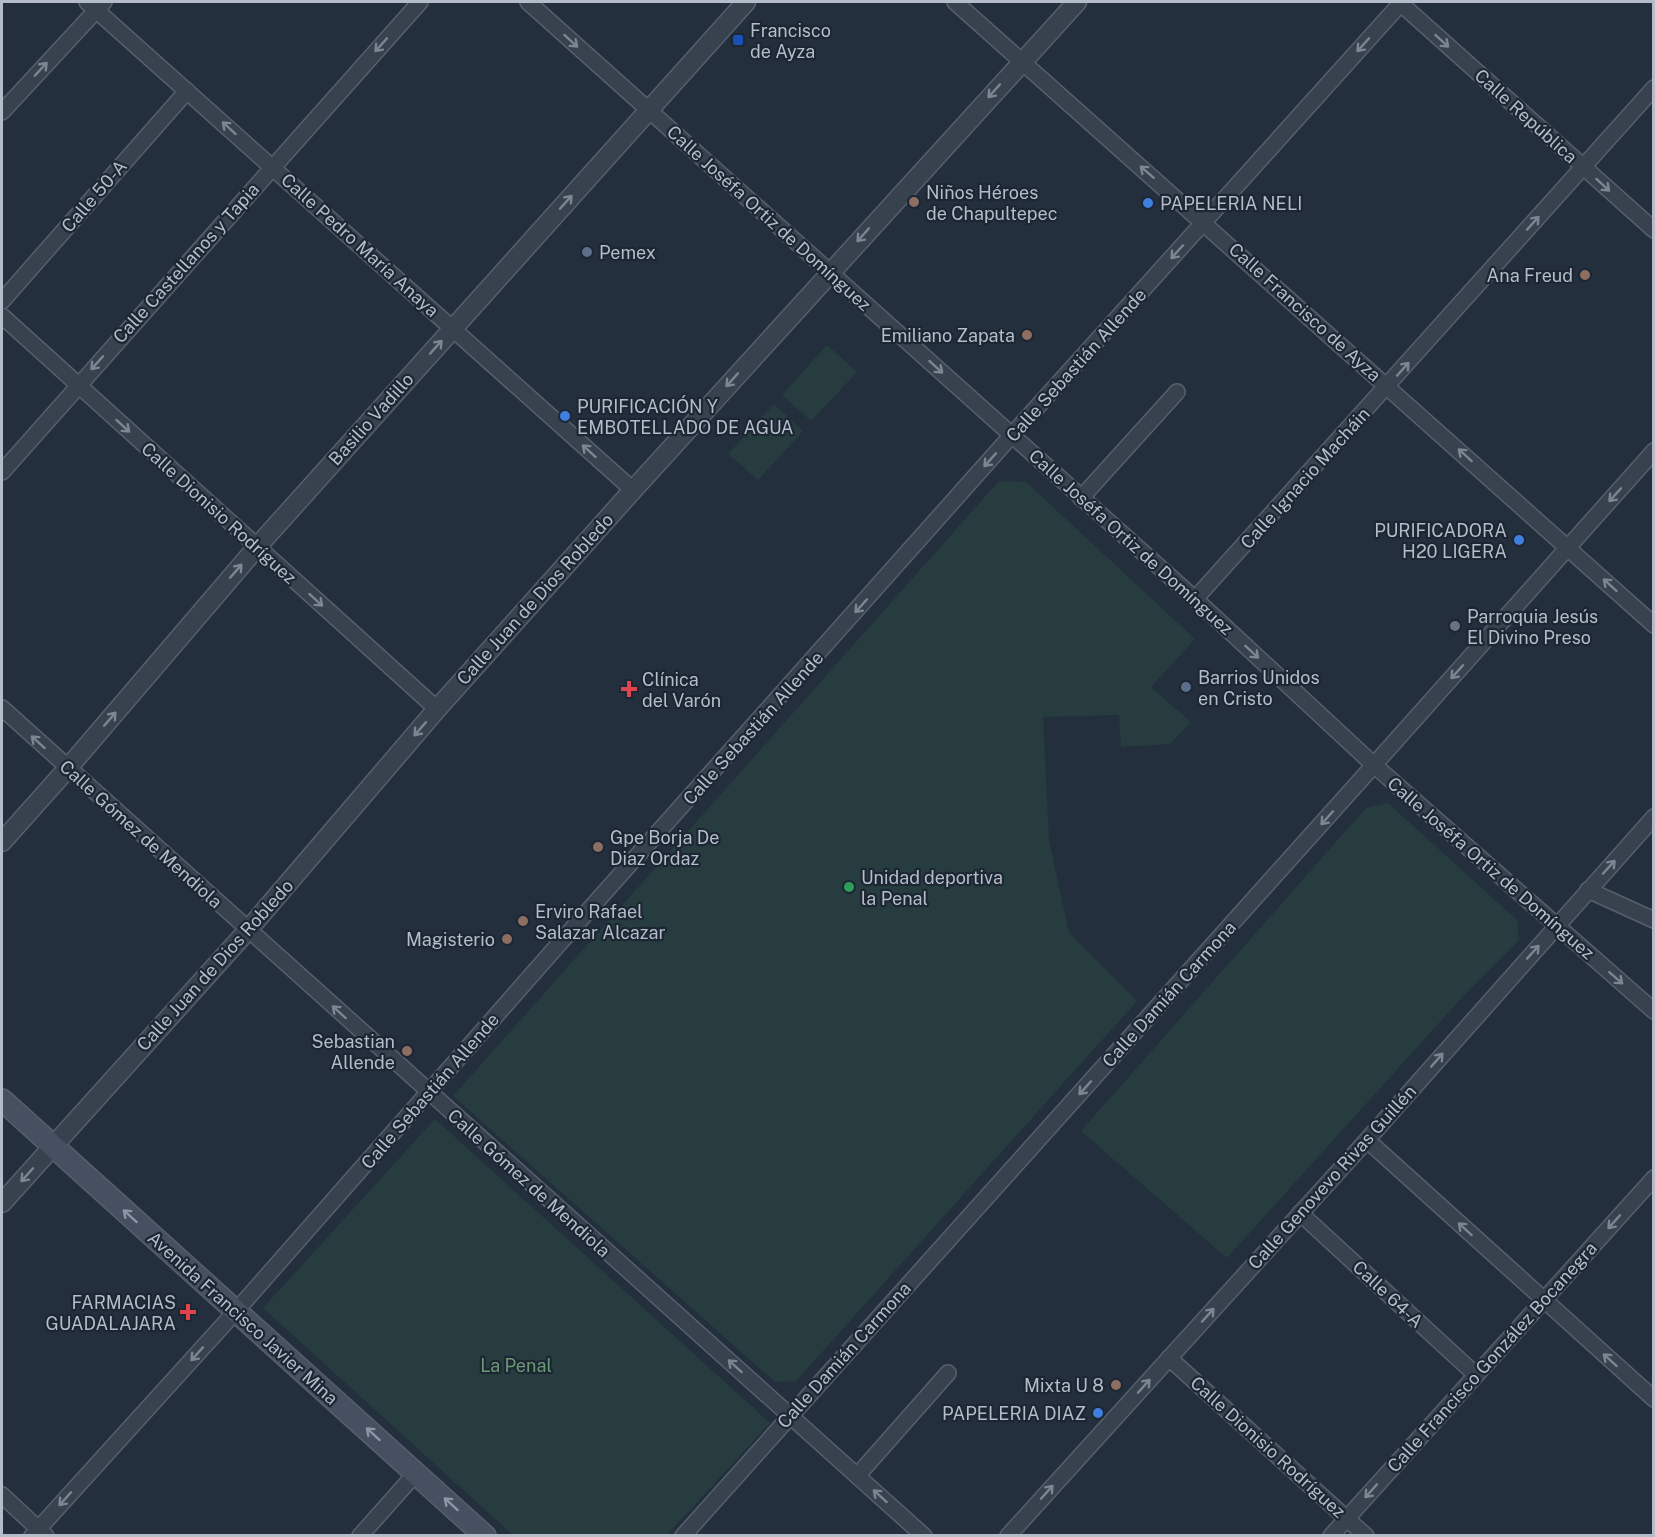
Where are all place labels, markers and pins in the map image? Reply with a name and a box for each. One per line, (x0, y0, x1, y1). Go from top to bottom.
place label: Francisco de Ayza (750, 20, 831, 62)
marker: Francisco de Ayza (731, 33, 745, 47)
place label: Niños Héroes de Chapultepec (926, 182, 1058, 224)
place label: PAPELERIA NELI (1160, 193, 1302, 214)
marker: Niños Héroes de Chapultepec (907, 195, 921, 209)
marker: PAPELERIA NELI (1141, 196, 1155, 210)
place label: Pemex (599, 242, 656, 263)
marker: Pemex (580, 245, 594, 259)
place label: Ana Freud (1487, 265, 1573, 286)
marker: Ana Freud (1578, 268, 1592, 282)
place label: Emiliano Zapata (881, 325, 1015, 346)
marker: Emiliano Zapata (1020, 328, 1034, 342)
place label: PURIFICACIÓN Y EMBOTELLADO DE AGUA (577, 395, 794, 438)
marker: PURIFICACIÓN Y EMBOTELLADO DE AGUA (558, 409, 572, 423)
place label: PURIFICADORA H20 LIGERA (1374, 520, 1507, 562)
marker: PURIFICADORA H20 LIGERA (1512, 533, 1526, 547)
place label: Parroquia Jesús El Divino Preso (1467, 606, 1598, 648)
marker: Parroquia Jesús El Divino Preso (1448, 619, 1462, 633)
place label: Barrios Unidos en Cristo (1198, 667, 1320, 709)
place label: Clínica del Varón (642, 669, 721, 711)
marker: Clínica del Varón (620, 680, 638, 698)
marker: Barrios Unidos en Cristo (1179, 680, 1193, 694)
place label: Gpe Borja De Diaz Ordaz (610, 827, 719, 869)
marker: Gpe Borja De Diaz Ordaz (591, 840, 605, 854)
place label: Unidad deportiva la Penal (861, 867, 1003, 909)
marker: Unidad deportiva la Penal (842, 880, 856, 894)
place label: Erviro Rafael Salazar Alcazar (535, 901, 665, 943)
marker: Erviro Rafael Salazar Alcazar (516, 914, 530, 928)
place label: Magisterio (406, 929, 495, 950)
marker: Magisterio (500, 932, 514, 946)
place label: Sebastian Allende (312, 1031, 395, 1073)
marker: Sebastian Allende (400, 1044, 414, 1058)
place label: FARMACIAS GUADALAJARA (46, 1292, 176, 1334)
marker: FARMACIAS GUADALAJARA (181, 1305, 195, 1319)
place label: Mixta U 8 (1024, 1375, 1104, 1396)
marker: Mixta U 8 (1109, 1378, 1123, 1392)
place label: PAPELERIA DIAZ (942, 1403, 1086, 1424)
marker: PAPELERIA DIAZ (1091, 1406, 1105, 1420)

